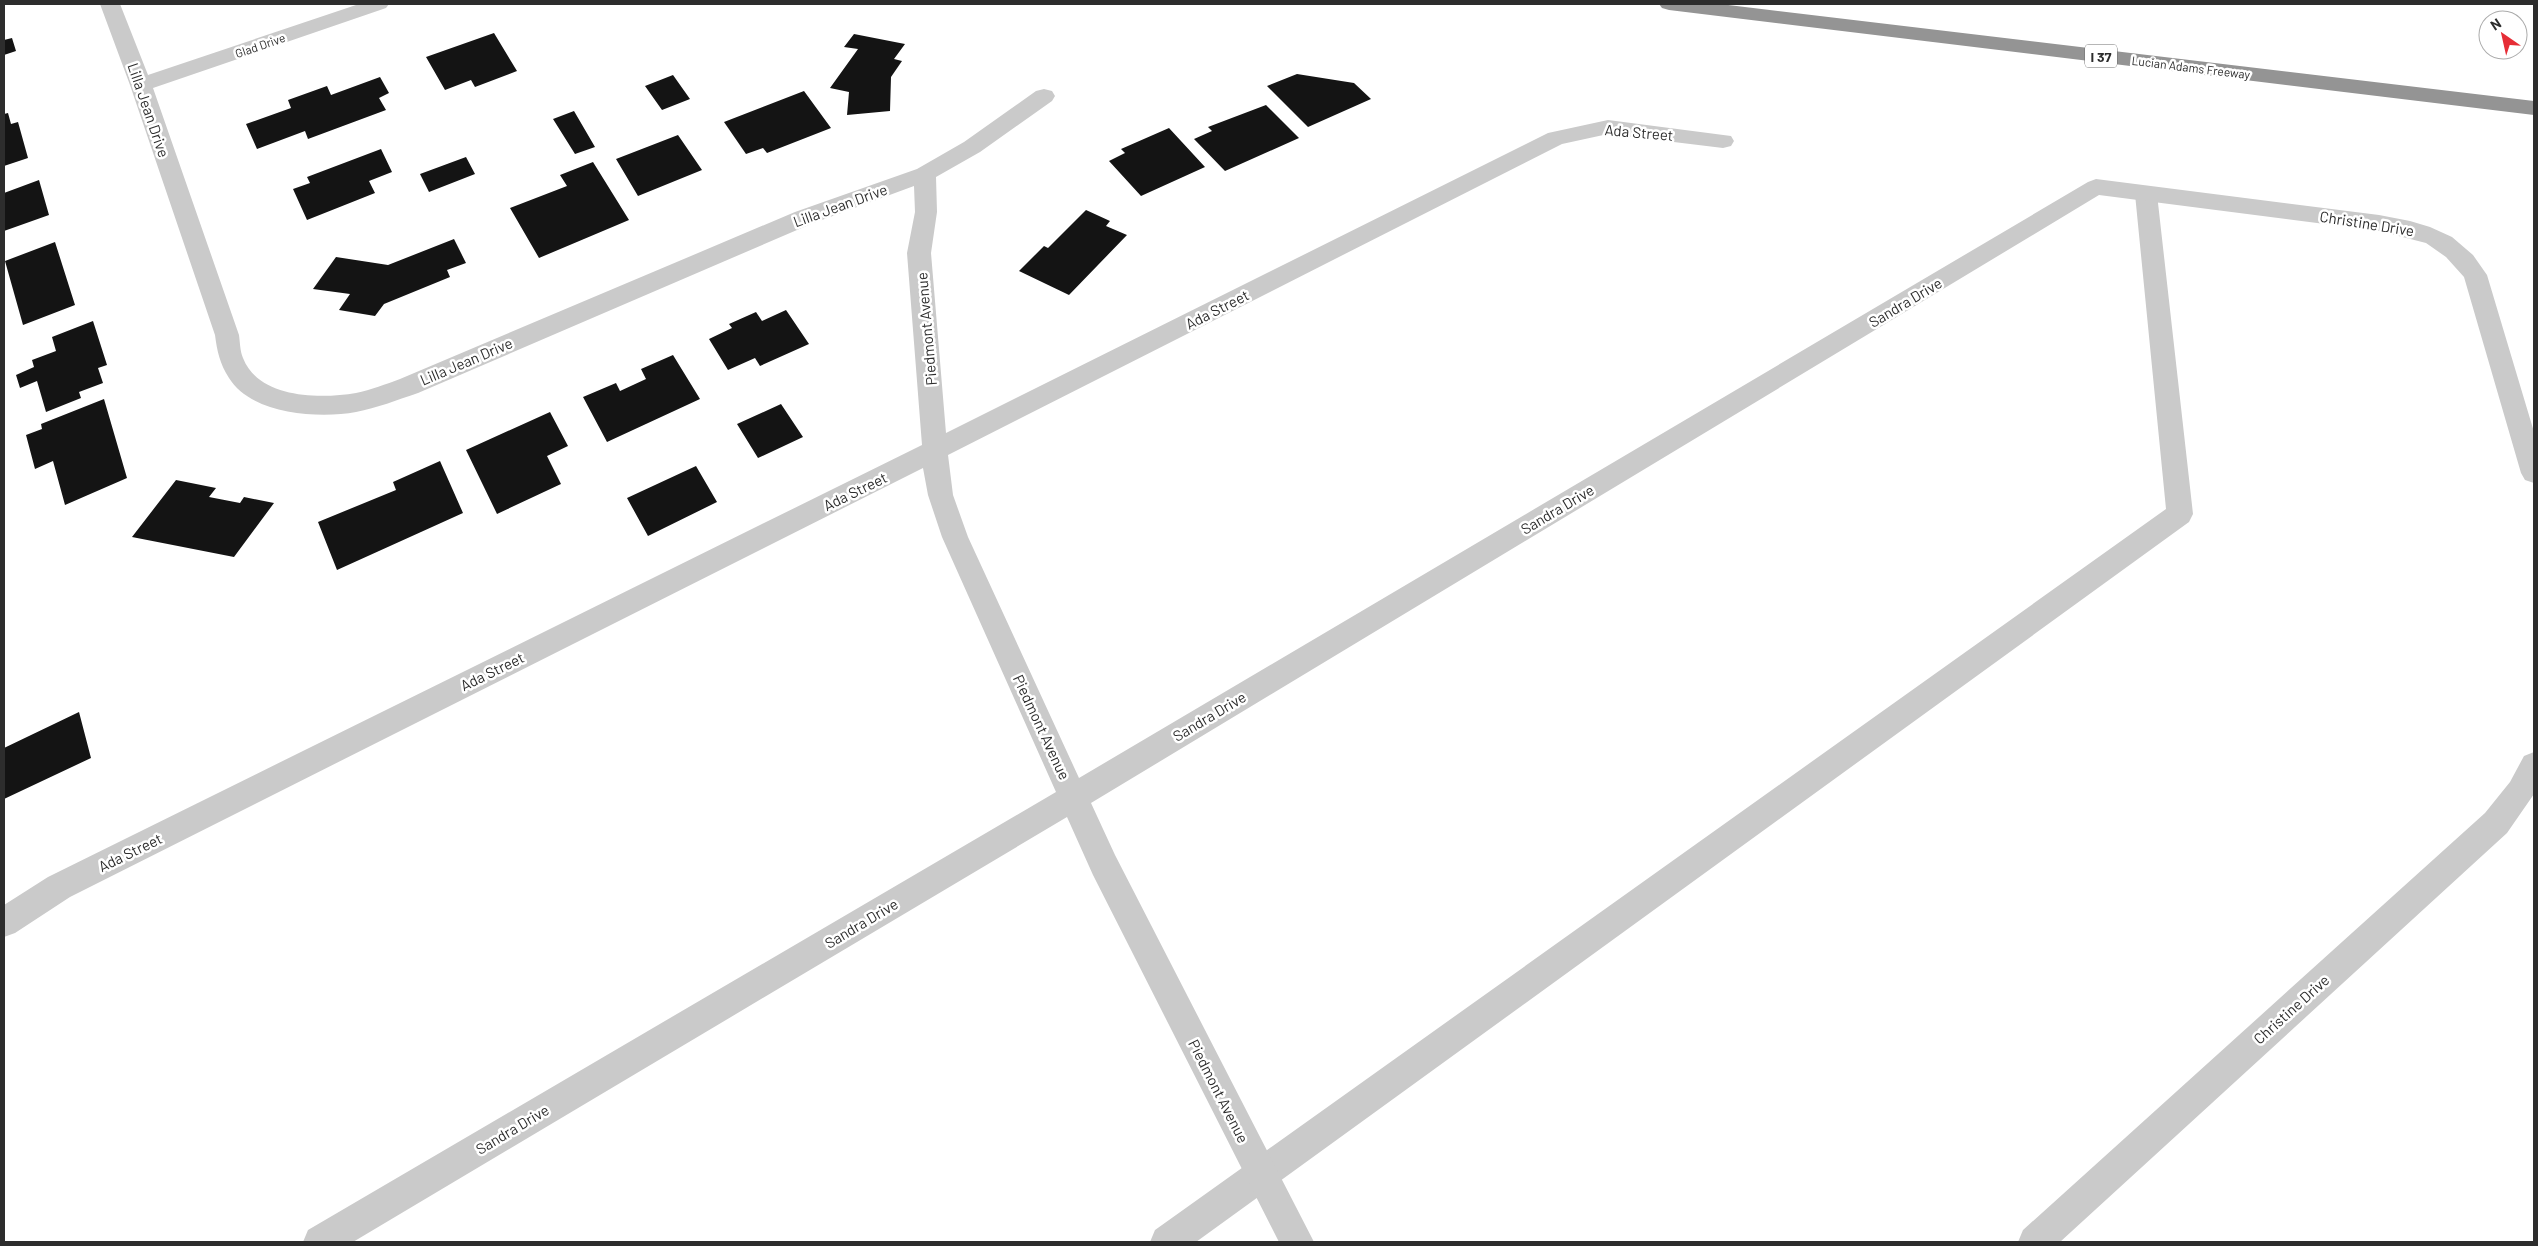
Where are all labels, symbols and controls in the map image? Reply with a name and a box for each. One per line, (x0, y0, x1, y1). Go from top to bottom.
north arrow (2478, 10, 2528, 60)
text: N (2487, 14, 2504, 33)
street label: Glad Drive (233, 30, 287, 60)
road number: I 37 (2085, 44, 2117, 68)
street label: Lucian Adams Freeway (2131, 53, 2251, 81)
street label: Lilla Jean Drive (124, 60, 174, 160)
street label: Ada Street (1604, 120, 1674, 144)
street label: Lilla Jean Drive (791, 180, 889, 230)
street label: Christine Drive (2318, 207, 2416, 239)
street label: Piedmont Avenue (912, 272, 940, 386)
street label: Sandra Drive (1865, 273, 1945, 331)
street label: Ada Street (1182, 285, 1252, 333)
street label: Lilla Jean Drive (417, 333, 515, 389)
street label: Ada Street (820, 468, 890, 514)
street label: Sandra Drive (1517, 480, 1597, 538)
street label: Ada Street (457, 648, 527, 694)
street label: Piedmont Avenue (1010, 672, 1074, 782)
street label: Sandra Drive (1169, 687, 1249, 745)
street label: Ada Street (95, 829, 165, 875)
street label: Sandra Drive (821, 894, 901, 952)
street label: Christine Drive (2250, 970, 2332, 1048)
street label: Piedmont Avenue (1185, 1036, 1253, 1146)
street label: Sandra Drive (472, 1100, 552, 1158)

